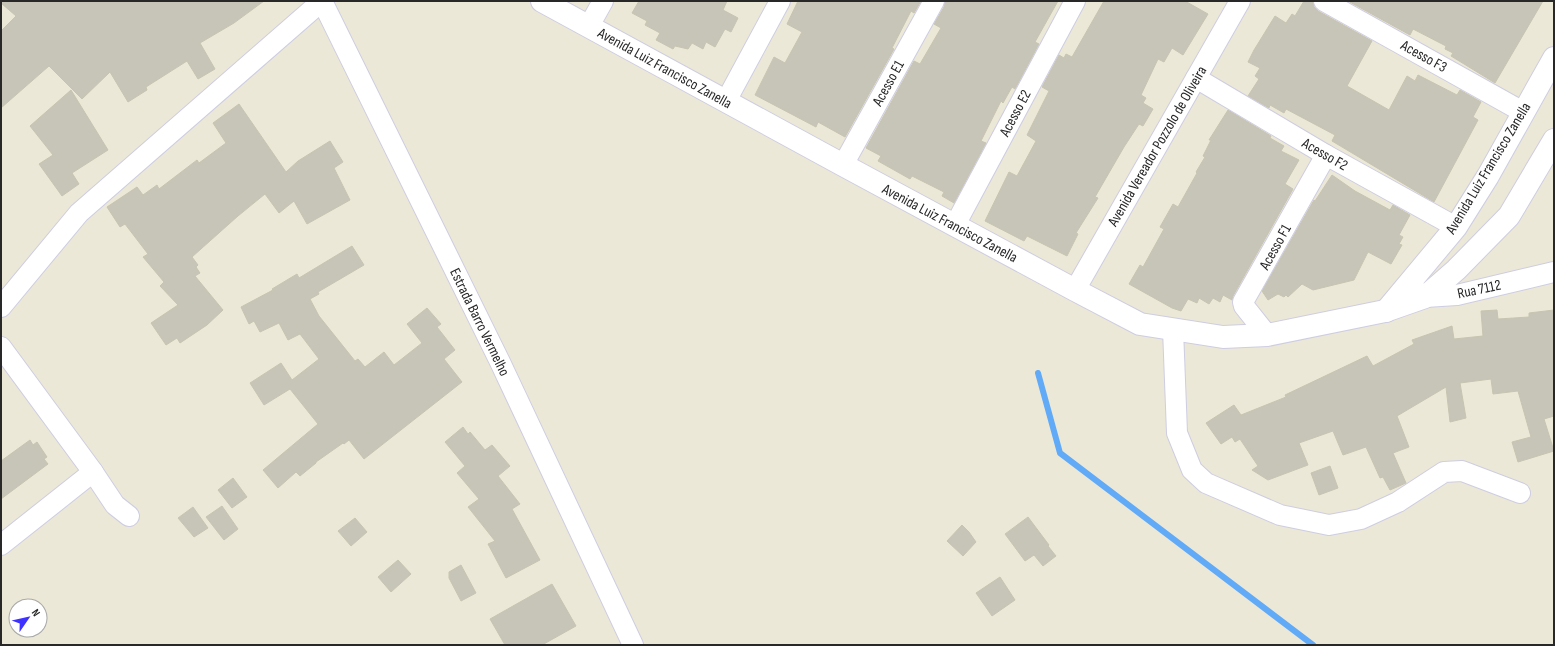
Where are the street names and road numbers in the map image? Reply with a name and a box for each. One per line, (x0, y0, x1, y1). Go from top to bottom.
street label: Avenida Luiz Francisco Zanella (594, 23, 735, 113)
street label: Acesso F3 (1396, 36, 1450, 77)
street label: Acesso E1 (868, 56, 909, 110)
street label: Avenida Vereador Pozzolo de Oliveira (1103, 63, 1211, 231)
street label: Acesso E2 (995, 87, 1036, 141)
street label: Avenida Luiz Francisco Zanella (1441, 99, 1535, 238)
street label: Acesso F2 (1298, 133, 1351, 175)
street label: Avenida Luiz Francisco Zanella (878, 179, 1021, 267)
street label: Acesso F1 (1255, 221, 1296, 274)
street label: Estrada Barro Vermelho (445, 265, 514, 379)
street label: Rua 7112 (1455, 276, 1503, 303)

